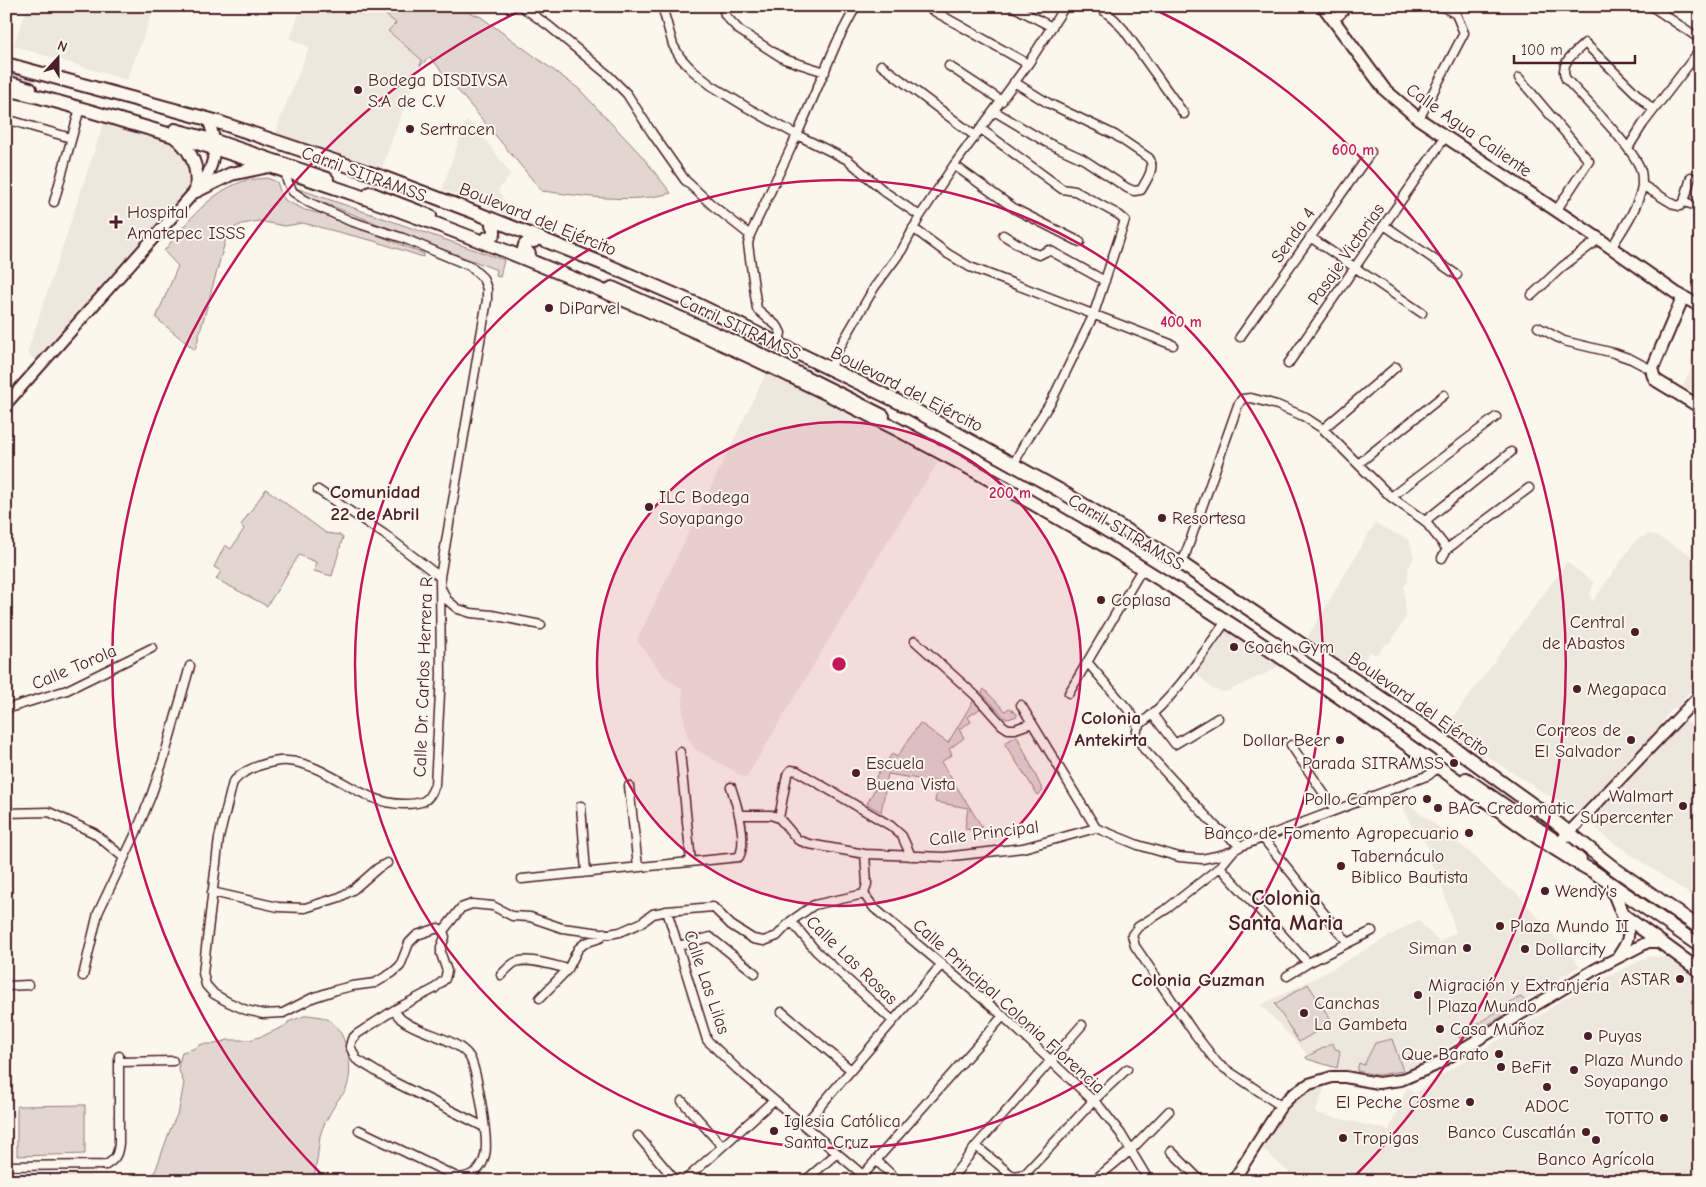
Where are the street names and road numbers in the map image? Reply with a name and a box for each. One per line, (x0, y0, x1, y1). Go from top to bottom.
street label: Calle Agua Caliente (1402, 79, 1536, 182)
street label: Carril SITRAMSS (299, 142, 429, 207)
street label: Boulevard del Ejército (456, 178, 619, 261)
street label: Pasaje Victorias (1304, 199, 1389, 309)
street label: Senda 4 (1267, 204, 1320, 267)
street label: Carril SITRAMSS (676, 290, 804, 365)
street label: Boulevard del Ejército (827, 342, 986, 437)
street label: Carril SITRAMSS (1064, 490, 1187, 575)
street label: Calle Dr. Carlos Herrera R (410, 576, 438, 778)
street label: Calle Torola (29, 640, 120, 695)
street label: Boulevard del Ejército (1344, 648, 1493, 761)
street label: Calle Principal (928, 816, 1040, 851)
street label: Calle Las Rosas (802, 912, 902, 1009)
street label: Calle Principal Colonia Florencia (908, 915, 1109, 1098)
street label: Calle Las Lilas (679, 927, 734, 1037)

